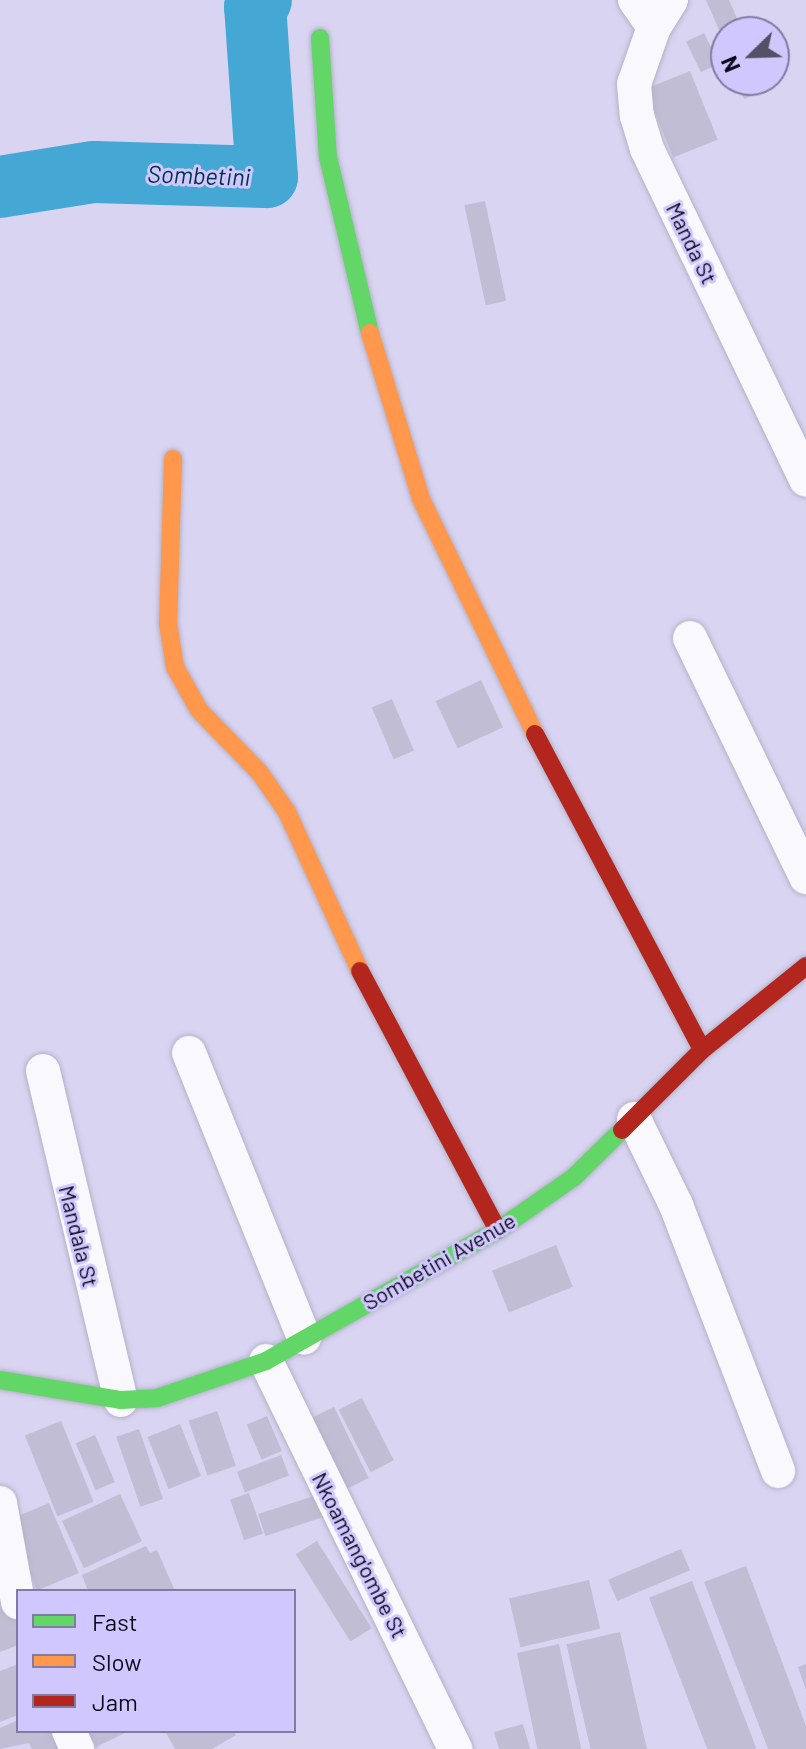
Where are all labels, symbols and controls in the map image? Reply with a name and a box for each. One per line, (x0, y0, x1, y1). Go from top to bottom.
north arrow (710, 16, 790, 96)
text: N (715, 53, 745, 76)
water label: Sombetini (147, 159, 251, 191)
street label: Manda St (661, 198, 723, 288)
street label: Mandala St (54, 1183, 104, 1289)
street label: Sombetini Avenue (358, 1207, 520, 1315)
street label: Nkoamang'ombe St (307, 1468, 413, 1642)
legend (16, 1589, 296, 1733)
text: Fast (92, 1607, 137, 1636)
text: Slow (92, 1647, 141, 1676)
text: Jam (92, 1687, 138, 1716)

